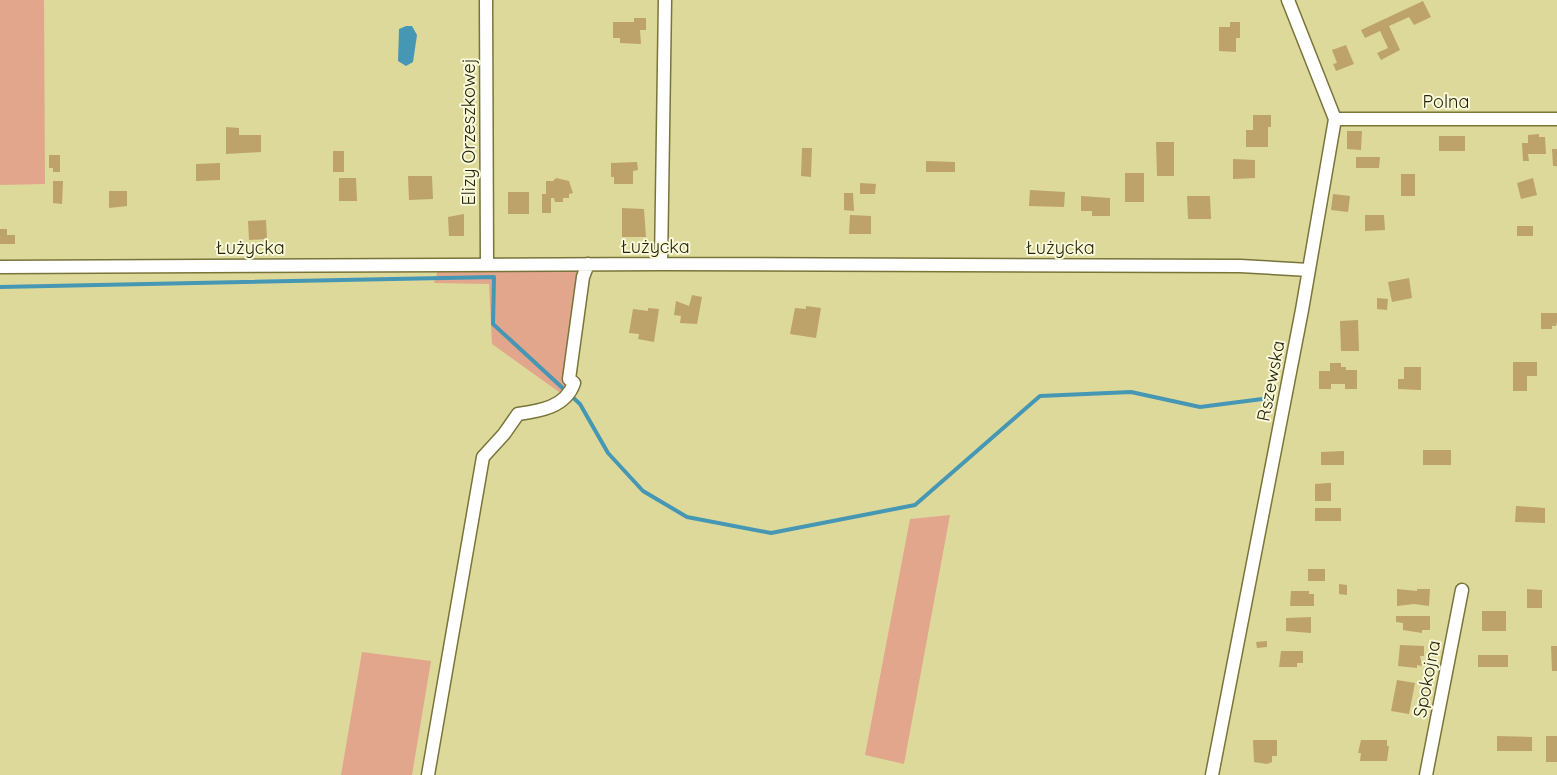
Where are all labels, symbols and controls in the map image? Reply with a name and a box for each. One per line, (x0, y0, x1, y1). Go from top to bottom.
street label: Elizy Orzeszkowej (457, 58, 480, 206)
street label: Polna (1423, 90, 1469, 113)
street label: Łużycka (620, 235, 690, 258)
street label: Łużycka (215, 236, 285, 259)
street label: Łużycka (1025, 236, 1095, 259)
street label: Rszewska (1251, 339, 1290, 423)
street label: Spokojna (1408, 638, 1445, 719)

